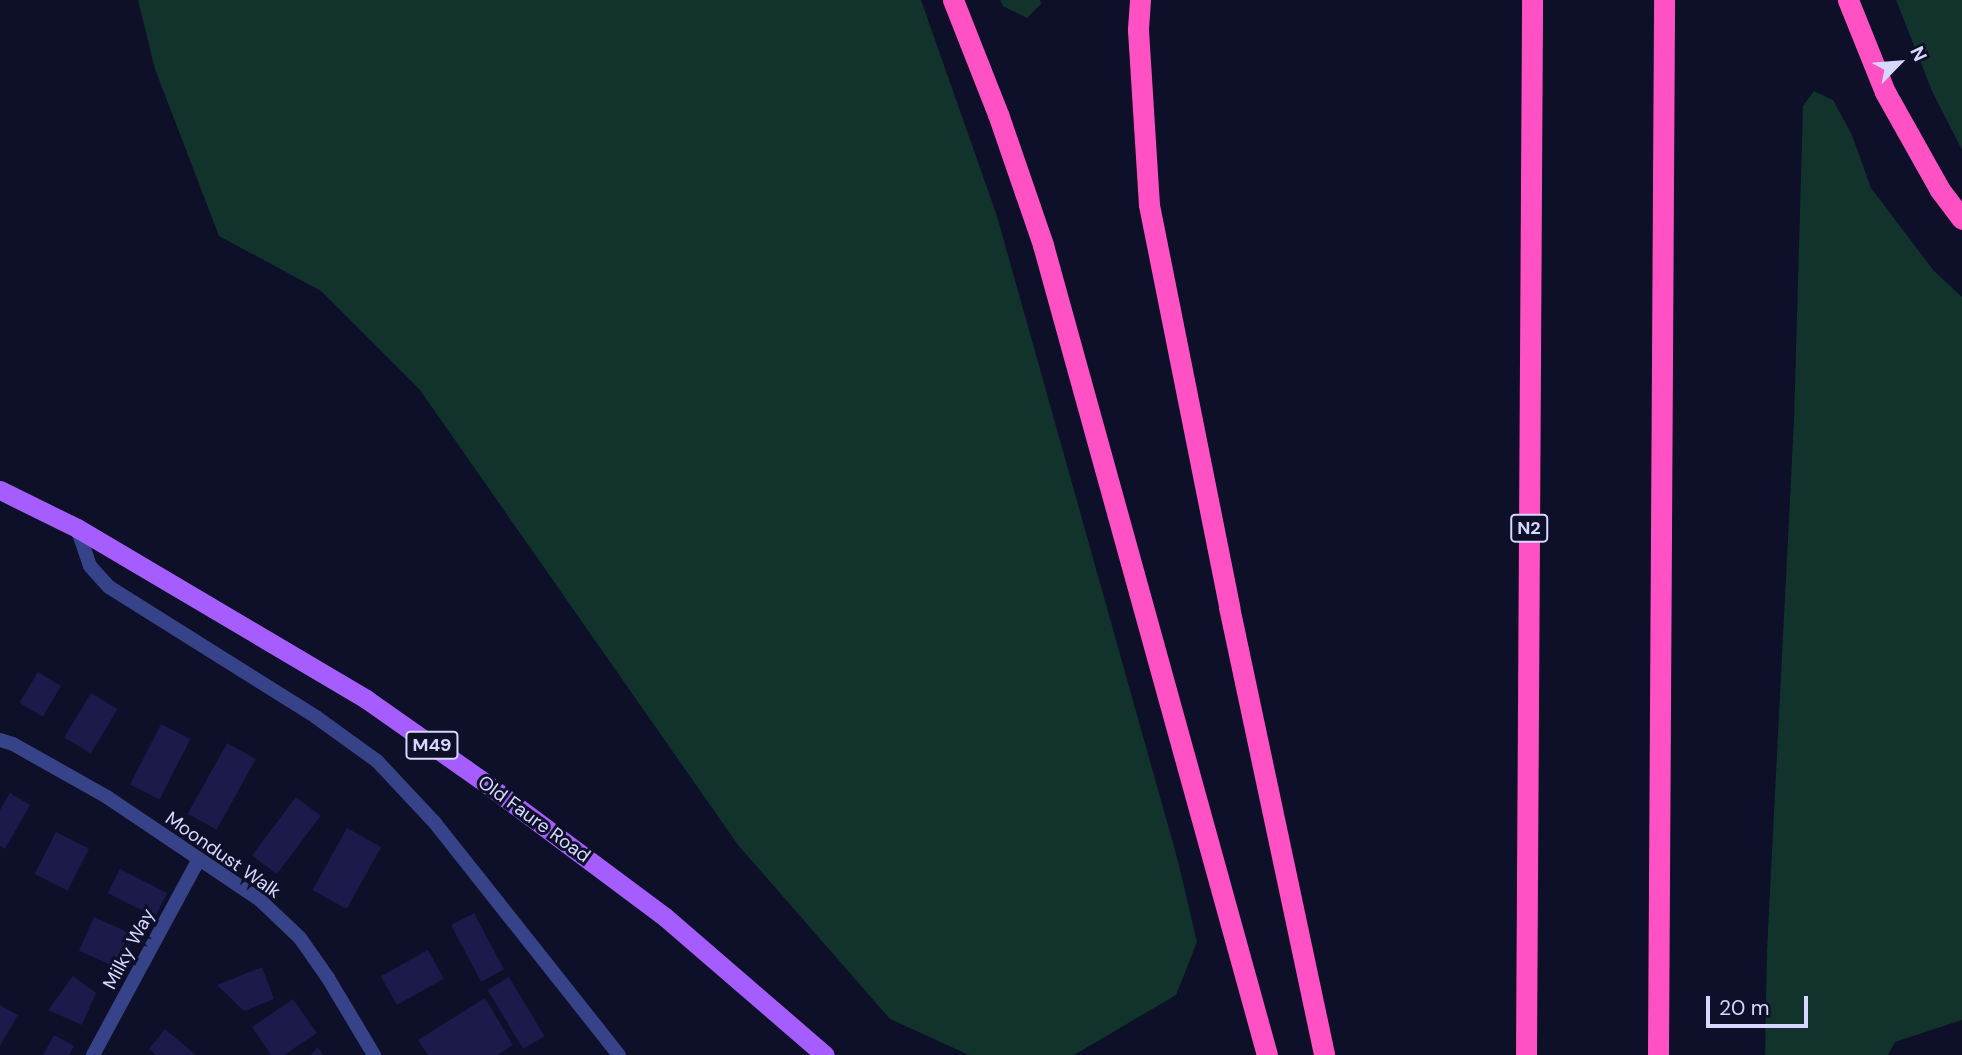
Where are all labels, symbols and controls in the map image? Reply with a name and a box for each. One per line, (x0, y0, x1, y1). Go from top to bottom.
north arrow (1864, 28, 1934, 98)
text: N (1904, 42, 1933, 65)
road number: N2 (1510, 514, 1548, 542)
road number: M49 (404, 730, 460, 760)
street label: Old Faure Road (473, 771, 595, 867)
street label: Moondust Walk (161, 807, 285, 903)
street label: Milky Way (98, 905, 160, 993)
scale bar (1710, 982, 1812, 1026)
text: 20 m (1719, 994, 1770, 1022)

